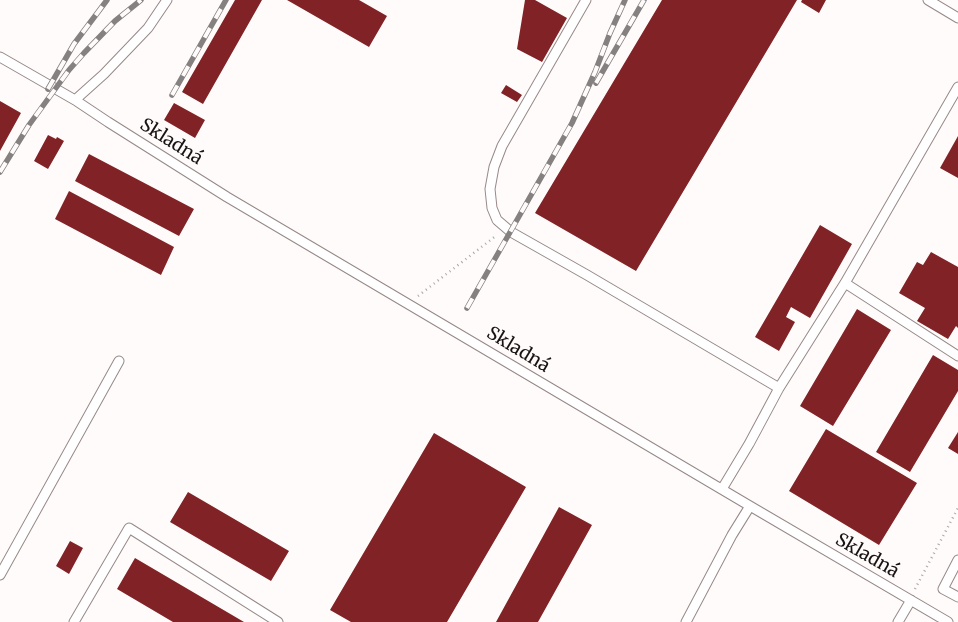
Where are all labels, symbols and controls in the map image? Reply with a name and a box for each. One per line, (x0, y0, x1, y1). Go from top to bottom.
street label: Skladná (136, 114, 206, 170)
street label: Skladná (482, 323, 554, 377)
street label: Skladná (831, 529, 903, 583)

